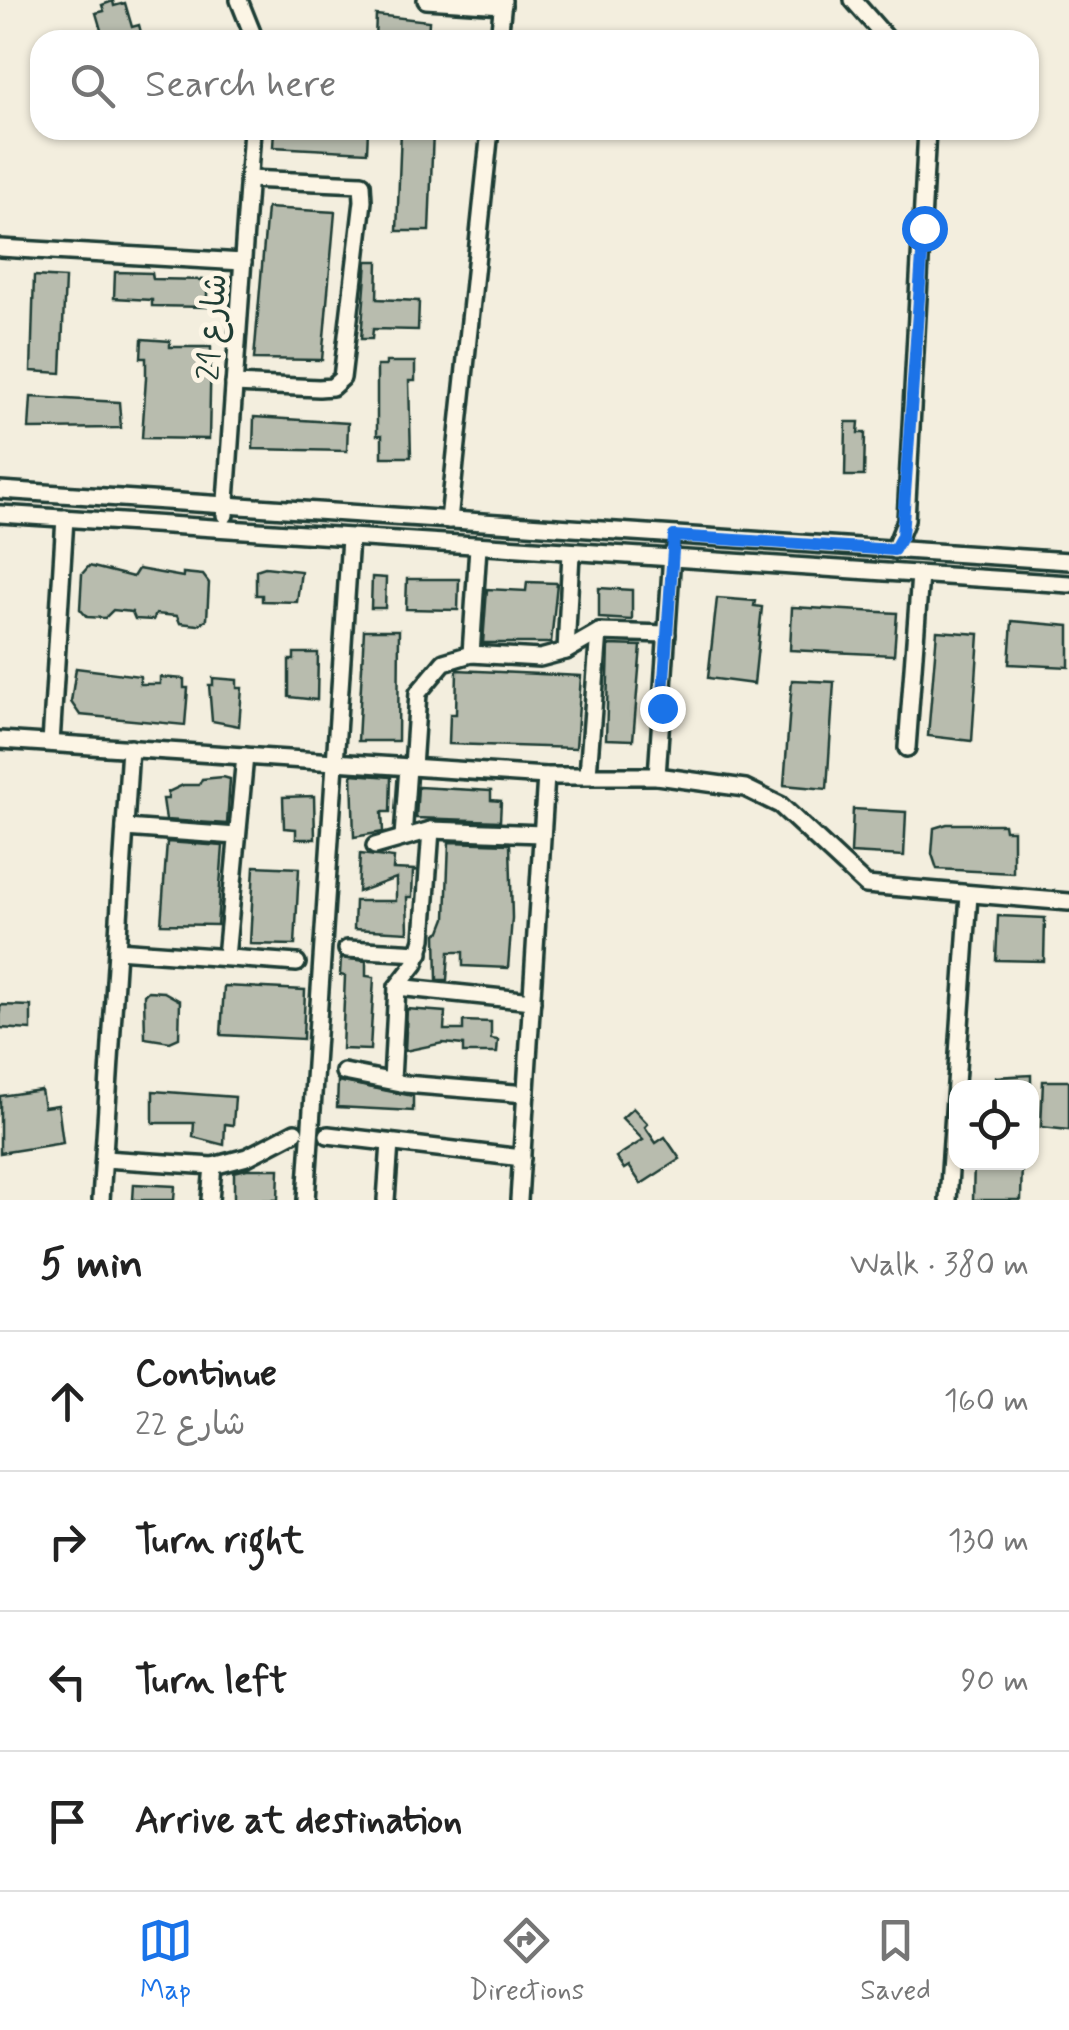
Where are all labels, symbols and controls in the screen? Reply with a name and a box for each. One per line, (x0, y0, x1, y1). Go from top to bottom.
search box (30, 30, 1039, 140)
icon: search (65, 58, 120, 113)
text: Search here (145, 61, 336, 110)
route start (902, 206, 948, 252)
street label: شارع 21 (188, 272, 238, 382)
route end (640, 686, 686, 732)
map controls (949, 1080, 1039, 1170)
button: locate (949, 1080, 1039, 1170)
text: 5 min (40, 1238, 143, 1293)
text: Walk · 380 m (850, 1244, 1029, 1286)
text: Continue (135, 1350, 277, 1399)
icon: ahead (40, 1374, 95, 1429)
text: 160 m (944, 1380, 1029, 1422)
text: شارع 22 (135, 1404, 245, 1446)
icon: right (40, 1514, 95, 1569)
text: Turn right (135, 1517, 304, 1566)
text: 130 m (948, 1520, 1029, 1562)
icon: left (40, 1654, 95, 1709)
text: Turn left (135, 1657, 287, 1706)
text: 90 m (961, 1660, 1029, 1702)
icon: arrive (40, 1794, 95, 1849)
text: Arrive at destination (135, 1797, 462, 1846)
tab: Map (138, 1913, 193, 2010)
tab: Directions (469, 1913, 584, 2010)
tab: Saved (860, 1913, 931, 2010)

